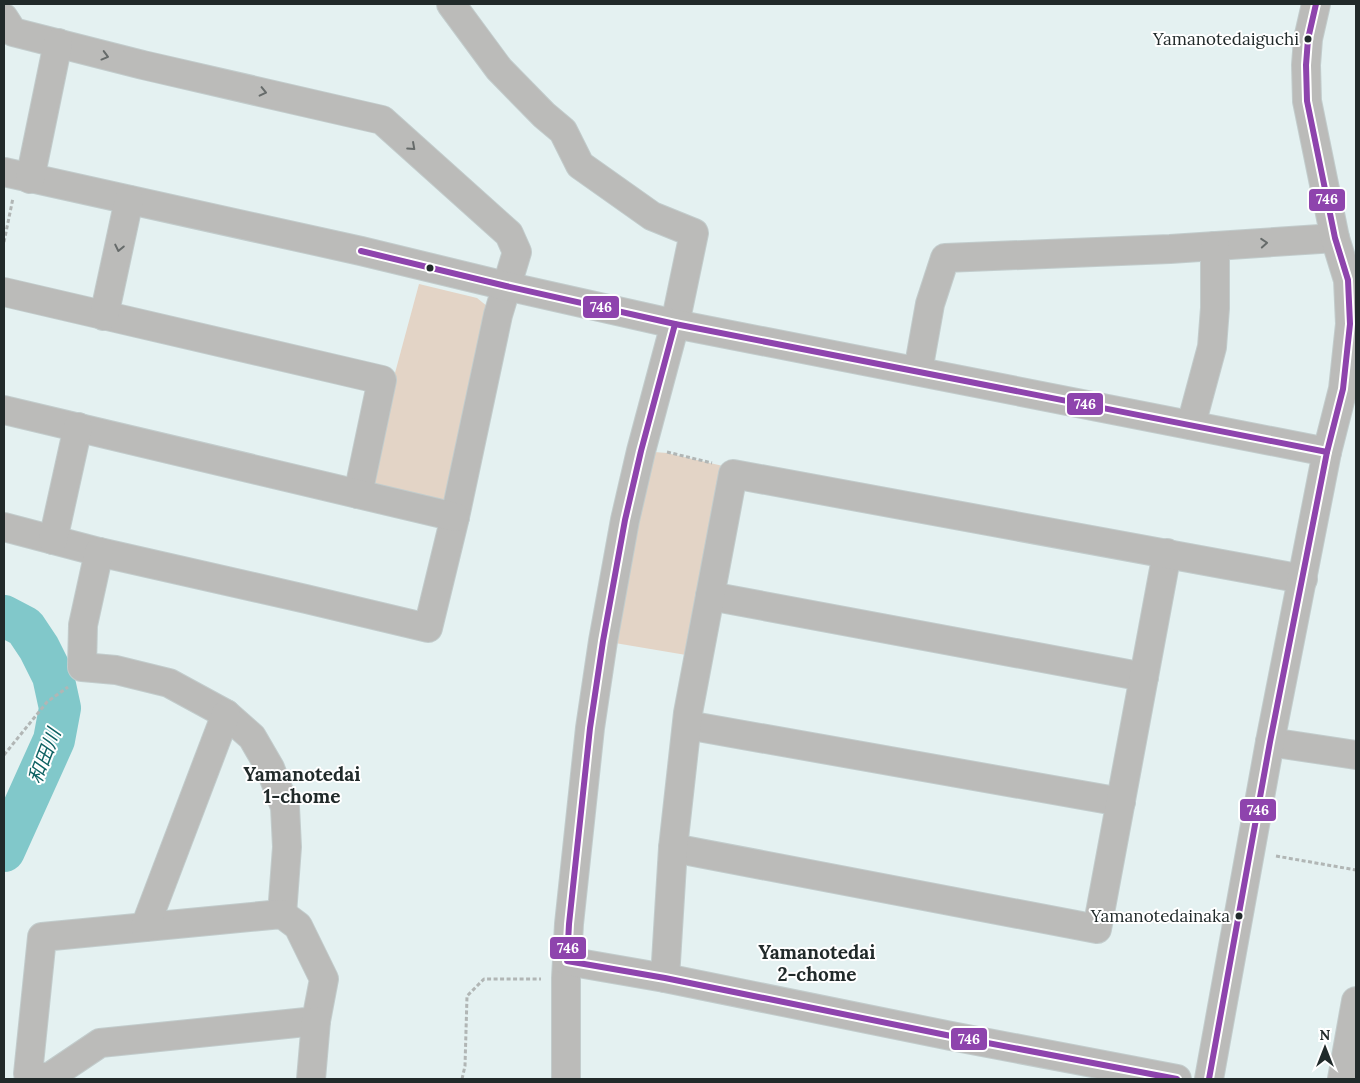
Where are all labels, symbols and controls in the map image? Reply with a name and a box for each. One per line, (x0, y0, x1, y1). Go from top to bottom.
place label: Yamanotedaiguchi (1152, 28, 1299, 50)
marker: Yamanotedaiguchi (1303, 34, 1313, 44)
one-way arrow (100, 50, 109, 60)
one-way arrow (259, 86, 268, 97)
one-way arrow (407, 141, 416, 150)
line badge: 746 (1308, 188, 1346, 212)
text: 746 (1316, 190, 1338, 208)
one-way arrow (1260, 237, 1268, 248)
one-way arrow (114, 244, 124, 253)
unlabelled marker (425, 263, 435, 273)
line badge: 746 (582, 295, 620, 319)
text: 746 (590, 298, 612, 316)
line badge: 746 (1066, 392, 1104, 416)
text: 746 (1074, 395, 1096, 413)
water label: 和田川 (23, 723, 66, 787)
district label: Yamanotedai 1-chome (244, 762, 360, 808)
line badge: 746 (1239, 798, 1277, 822)
text: 746 (1247, 801, 1269, 819)
place label: Yamanotedainaka (1090, 905, 1230, 927)
marker: Yamanotedainaka (1234, 911, 1244, 921)
line badge: 746 (549, 936, 587, 960)
text: 746 (557, 939, 579, 957)
district label: Yamanotedai 2-chome (759, 940, 875, 986)
north arrow (1300, 1023, 1350, 1073)
text: N (1320, 1026, 1331, 1044)
line badge: 746 (950, 1027, 988, 1051)
text: 746 (958, 1030, 980, 1048)

